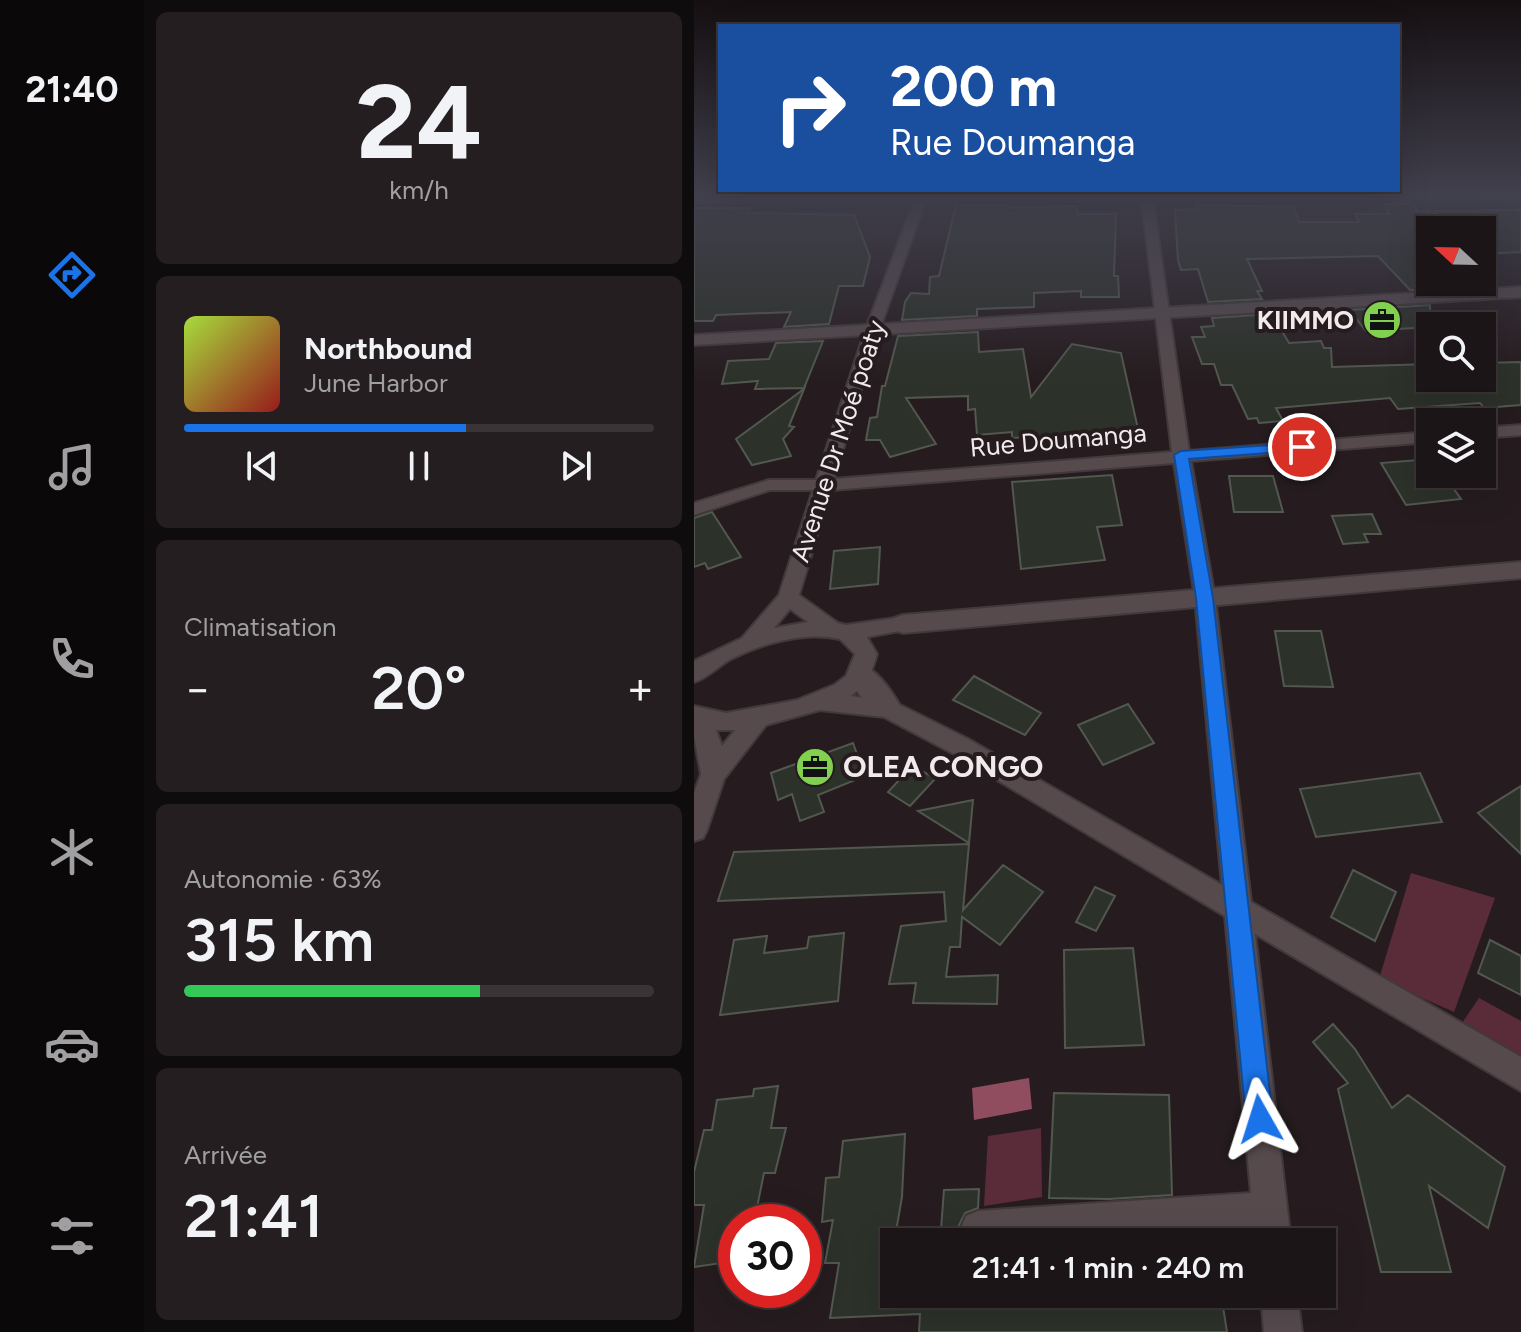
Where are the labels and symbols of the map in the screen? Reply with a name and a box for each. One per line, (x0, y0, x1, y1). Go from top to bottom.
north arrow (1416, 216, 1496, 296)
office icon: KIIMMO (1361, 299, 1403, 341)
place label: KIIMMO (1257, 304, 1354, 336)
street label: Avenue Dr Moé poaty (784, 316, 892, 566)
pin (1268, 413, 1336, 481)
street label: Rue Doumanga (968, 416, 1148, 464)
office icon: OLEA CONGO (794, 746, 836, 788)
place label: OLEA CONGO (843, 748, 1043, 785)
position arrow (1218, 1077, 1302, 1161)
speed limit sign: 30 (718, 1204, 822, 1308)

